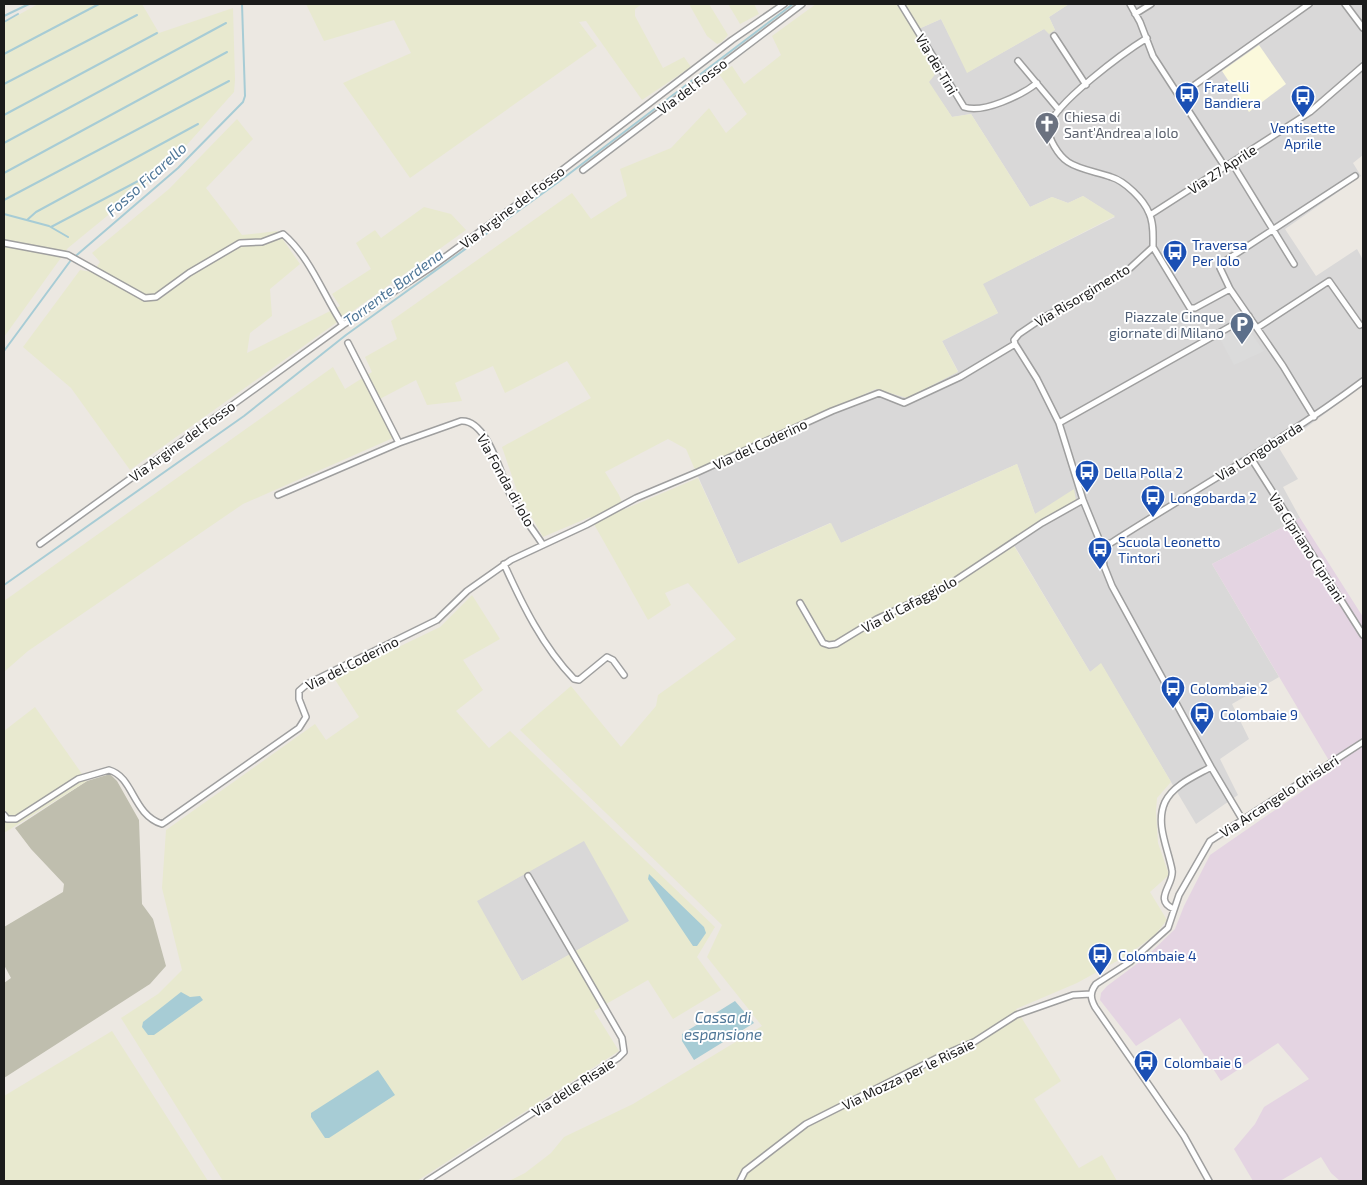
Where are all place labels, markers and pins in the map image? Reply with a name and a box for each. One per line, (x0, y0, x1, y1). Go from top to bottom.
place label: Fratelli Bandiera (1204, 78, 1261, 111)
bus stop icon: Fratelli Bandiera (1174, 81, 1200, 115)
bus stop icon: Ventisette Aprile (1290, 84, 1316, 118)
place label: Chiesa di Sant'Andrea a Iolo (1064, 108, 1179, 141)
church icon: Chiesa di Sant'Andrea a Iolo (1034, 111, 1060, 145)
place label: Ventisette Aprile (1270, 119, 1336, 152)
place label: Traversa Per Iolo (1192, 236, 1247, 269)
bus stop icon: Traversa Per Iolo (1162, 239, 1188, 273)
place label: Piazzale Cinque giornate di Milano (1109, 308, 1224, 341)
parking icon: Piazzale Cinque giornate di Milano (1229, 311, 1255, 345)
bus stop icon: Della Polla 2 (1074, 459, 1100, 493)
place label: Della Polla 2 (1104, 464, 1183, 481)
bus stop icon: Longobarda 2 (1140, 484, 1166, 518)
place label: Longobarda 2 (1170, 489, 1257, 506)
place label: Scuola Leonetto Tintori (1118, 533, 1221, 566)
bus stop icon: Scuola Leonetto Tintori (1087, 536, 1113, 570)
bus stop icon: Colombaie 2 (1160, 675, 1186, 709)
place label: Colombaie 2 (1190, 680, 1268, 697)
bus stop icon: Colombaie 9 (1189, 701, 1215, 735)
place label: Colombaie 9 (1220, 706, 1298, 723)
bus stop icon: Colombaie 4 (1087, 942, 1113, 976)
place label: Colombaie 4 (1118, 947, 1197, 964)
bus stop icon: Colombaie 6 (1133, 1049, 1159, 1083)
place label: Colombaie 6 (1164, 1054, 1242, 1071)

